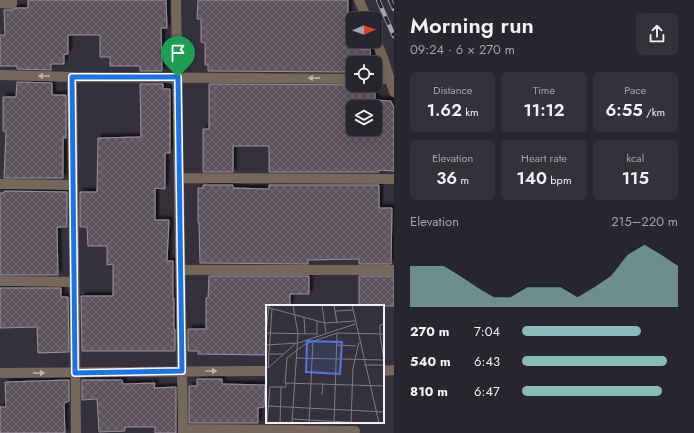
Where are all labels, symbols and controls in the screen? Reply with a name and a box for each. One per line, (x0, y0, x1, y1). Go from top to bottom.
text: Morning run (410, 9, 534, 41)
north arrow (346, 12, 382, 48)
map controls (346, 12, 382, 136)
button: share (636, 13, 678, 55)
pin (161, 36, 195, 77)
text: 09:24 · 6 × 270 m (410, 40, 515, 59)
icon: arrive (167, 42, 189, 64)
button: locate (346, 56, 382, 92)
one-way arrow (37, 73, 50, 79)
one-way arrow (307, 75, 320, 81)
text: Distance (433, 82, 472, 98)
text: Time (533, 82, 555, 98)
text: Pace (624, 82, 646, 98)
text: 1.62 (427, 98, 462, 122)
text: 11:12 (523, 98, 565, 122)
text: 6:55 (605, 98, 643, 122)
button: layers (346, 100, 382, 136)
text: km (462, 104, 479, 120)
text: /km (643, 104, 665, 120)
text: Elevation (432, 150, 473, 166)
text: Heart rate (521, 150, 567, 166)
text: kcal (626, 150, 644, 166)
text: 36 (436, 166, 457, 190)
text: 140 (517, 166, 547, 190)
text: 115 (622, 166, 649, 190)
text: m (457, 172, 469, 188)
text: bpm (547, 172, 571, 188)
text: Elevation (410, 212, 459, 231)
text: 215–220 m (611, 212, 678, 231)
inset map (266, 305, 384, 423)
text: 270 m (410, 322, 450, 341)
text: 7:04 (474, 322, 500, 341)
text: 540 m (410, 352, 451, 371)
text: 6:43 (474, 352, 500, 371)
one-way arrow (205, 368, 218, 374)
one-way arrow (33, 370, 46, 376)
text: 810 m (410, 382, 448, 401)
text: 6:47 (474, 382, 500, 401)

